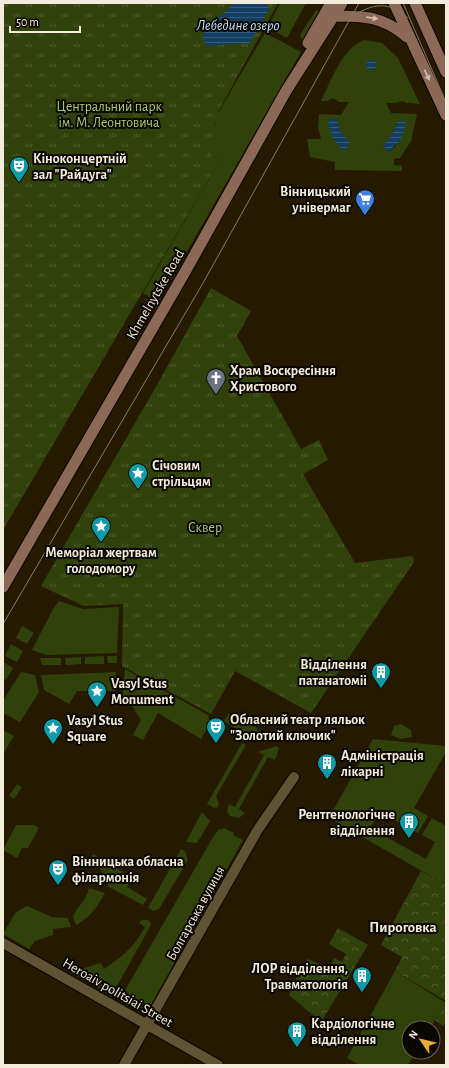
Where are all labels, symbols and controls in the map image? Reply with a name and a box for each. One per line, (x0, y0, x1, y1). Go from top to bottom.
scale bar (10, 8, 80, 34)
one-way arrow (366, 15, 378, 21)
text: 50 m (16, 16, 39, 28)
water label: Лебедине озеро (195, 18, 280, 33)
one-way arrow (424, 69, 430, 80)
park label: Центральний парк ім. М. Леонтовича (56, 100, 162, 130)
place label: Кіноконцертній зал "Райдуга" (33, 152, 127, 182)
theatre icon: Кіноконцертній зал "Райдуга" (8, 155, 30, 183)
place label: Вінницький універмаг (280, 185, 352, 215)
supermarket icon: Вінницький універмаг (354, 188, 376, 216)
street label: Khmelnytske Road (124, 247, 187, 342)
place label: Храм Воскресіння Христового (230, 364, 336, 394)
church icon: Храм Воскресіння Христового (205, 367, 227, 395)
place label: Січовим стрільцям (152, 459, 211, 489)
place icon: Січовим стрільцям (127, 462, 149, 490)
place icon: Меморіал жертвам голодомору (90, 515, 112, 543)
park label: Сквер (188, 521, 222, 535)
place label: Меморіал жертвам голодомору (45, 546, 157, 576)
place label: Відділення патанатоміі (298, 658, 367, 688)
building icon: Відділення патанатоміі (370, 661, 392, 689)
place label: Vasyl Stus Monument (111, 677, 174, 707)
place icon: Vasyl Stus Monument (86, 680, 108, 708)
place label: Обласний театр ляльок "Золотий ключик" (230, 713, 365, 743)
place label: Vasyl Stus Square (67, 714, 123, 744)
theatre icon: Обласний театр ляльок "Золотий ключик" (205, 716, 227, 744)
place icon: Vasyl Stus Square (42, 717, 64, 745)
place label: Адміністрація лікарні (341, 749, 424, 779)
building icon: Адміністрація лікарні (316, 752, 338, 780)
place label: Рентгенологічне відділення (298, 808, 395, 838)
building icon: Рентгенологічне відділення (398, 811, 420, 839)
place label: Вінницька обласна філармонія (72, 855, 184, 885)
theatre icon: Вінницька обласна філармонія (47, 858, 69, 886)
street label: Болгарська вулиця (164, 864, 228, 963)
district label: Пироговка (369, 920, 437, 935)
street label: Heroaiv politsiai Street (60, 956, 175, 1030)
place label: ЛОР відділення, Травматологія (252, 962, 348, 992)
building icon: ЛОР відділення, Травматологія (351, 965, 373, 993)
place label: Кардіологічне відділення (311, 1017, 395, 1047)
building icon: Кардіологічне відділення (286, 1020, 308, 1048)
north arrow (401, 1020, 441, 1060)
text: N (407, 1028, 420, 1041)

